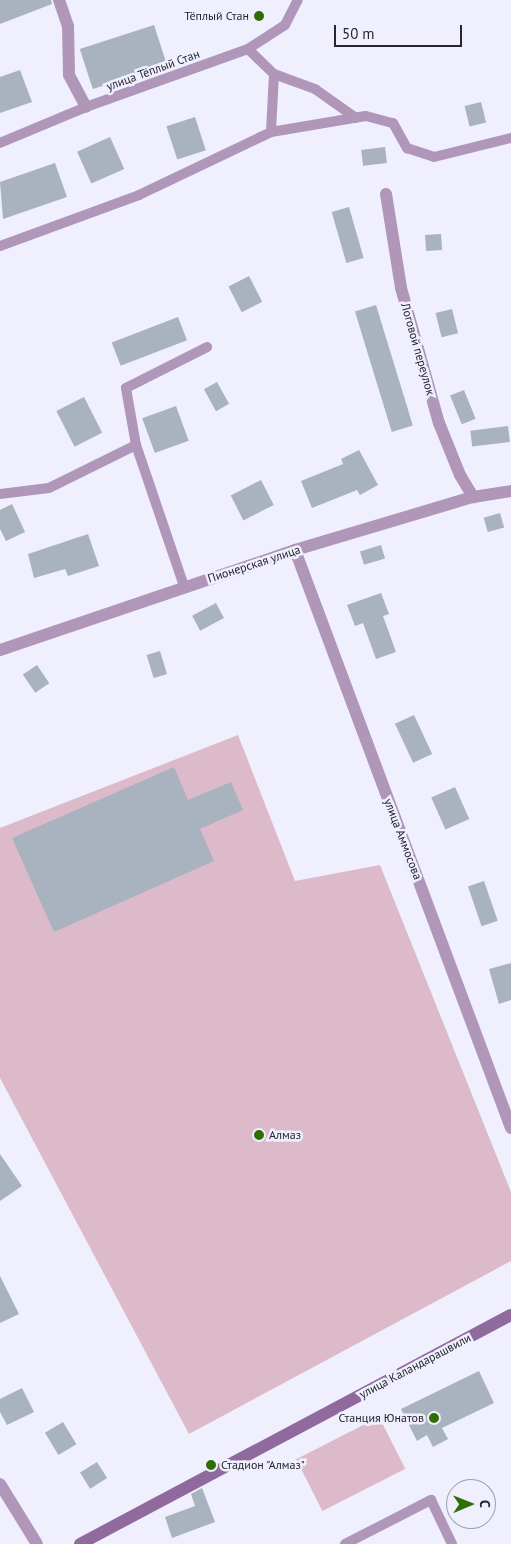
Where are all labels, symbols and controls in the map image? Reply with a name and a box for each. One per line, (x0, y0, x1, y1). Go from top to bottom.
place label: Тёплый Стан (184, 9, 249, 23)
marker: Тёплый Стан (253, 10, 265, 22)
scale bar (336, 15, 464, 47)
text: 50 m (342, 24, 375, 43)
street label: улица Тёплый Стан (104, 46, 202, 94)
street label: Логовой переулок (398, 301, 438, 397)
street label: Пионерская улица (206, 542, 302, 586)
street label: улица Аммосова (381, 796, 425, 882)
place label: Алмаз (269, 1128, 301, 1142)
marker: Алмаз (253, 1129, 265, 1141)
street label: улица Каландарашвили (357, 1330, 473, 1402)
place label: Станция Юнатов (339, 1411, 424, 1425)
marker: Станция Юнатов (428, 1412, 440, 1424)
place label: Стадион "Алмаз" (221, 1458, 306, 1472)
marker: Стадион "Алмаз" (205, 1459, 217, 1471)
north arrow (446, 1479, 496, 1529)
text: С (476, 1500, 494, 1508)

